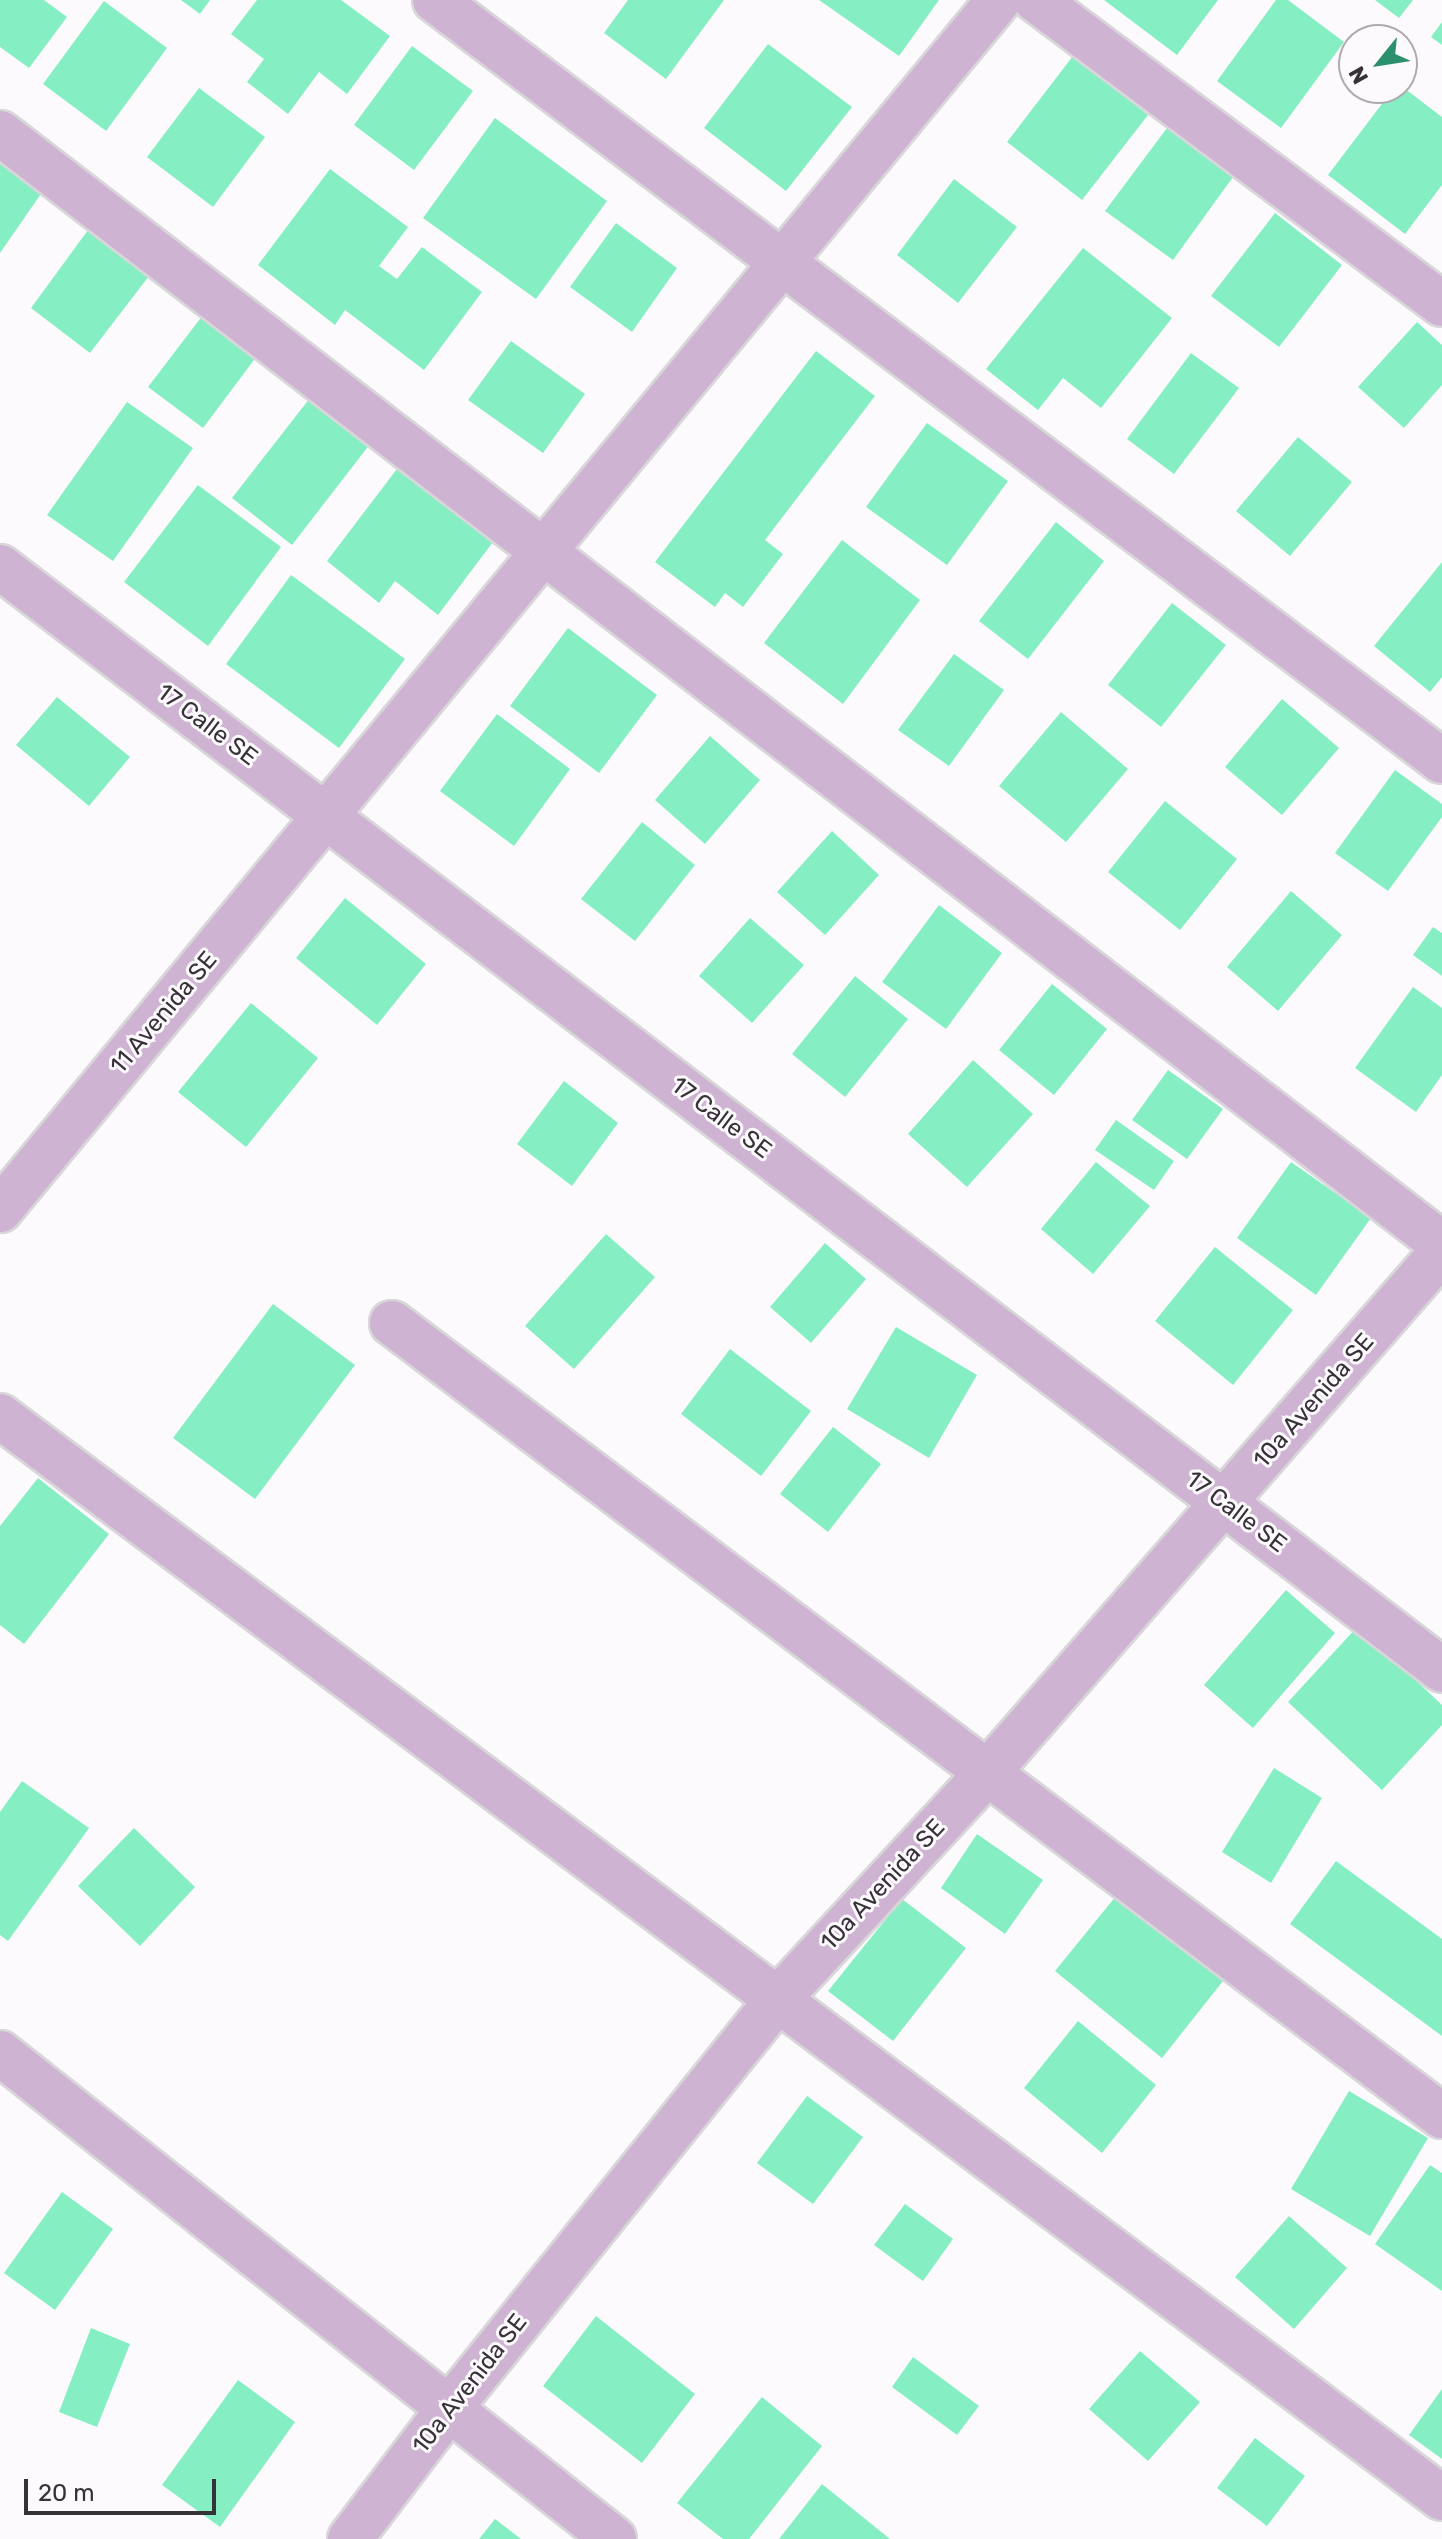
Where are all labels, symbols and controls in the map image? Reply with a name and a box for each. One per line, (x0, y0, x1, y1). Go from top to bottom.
north arrow (1338, 24, 1418, 104)
text: N (1343, 62, 1374, 89)
street label: 17 Calle SE (151, 678, 263, 772)
street label: 11 Avenida SE (104, 946, 224, 1080)
street label: 17 Calle SE (665, 1071, 777, 1165)
street label: 10a Avenida SE (1248, 1328, 1380, 1474)
street label: 17 Calle SE (1180, 1465, 1292, 1559)
street label: 10a Avenida SE (815, 1813, 951, 1957)
street label: 10a Avenida SE (406, 2308, 534, 2460)
scale bar (28, 2463, 220, 2513)
text: 20 m (38, 2479, 95, 2507)

